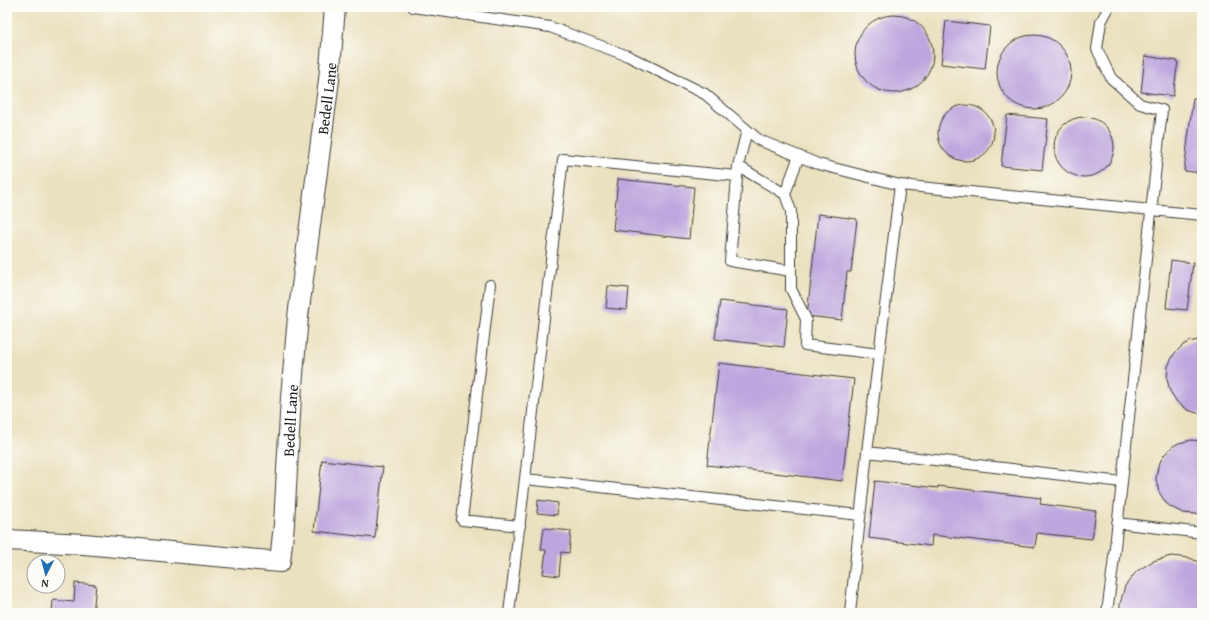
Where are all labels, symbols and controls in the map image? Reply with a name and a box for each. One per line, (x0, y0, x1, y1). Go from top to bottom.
street label: Bedell Lane (311, 62, 341, 136)
street label: Bedell Lane (277, 383, 303, 457)
north arrow (26, 554, 66, 594)
text: N (40, 576, 49, 592)

